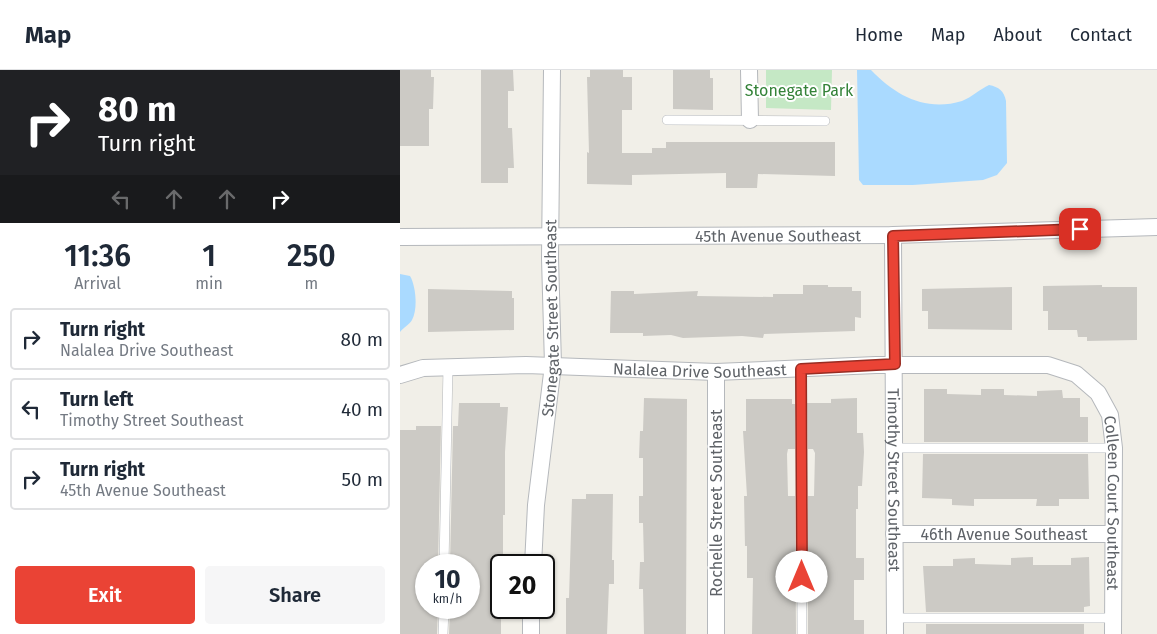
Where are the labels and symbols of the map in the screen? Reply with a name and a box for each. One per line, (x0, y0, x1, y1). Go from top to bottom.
park label: Stonegate Park (745, 81, 854, 100)
pin (1059, 208, 1101, 250)
street label: Stonegate Street Southeast (537, 219, 563, 418)
street label: 45th Avenue Southeast (695, 226, 861, 245)
street label: Nalalea Drive Southeast (613, 359, 787, 382)
street label: Timothy Street Southeast (884, 388, 904, 572)
street label: Rochelle Street Southeast (707, 409, 726, 597)
street label: Colleen Court Southeast (1101, 414, 1124, 591)
street label: 46th Avenue Southeast (921, 525, 1088, 544)
position arrow (775, 550, 827, 602)
speed limit sign: 20 (490, 554, 555, 619)

